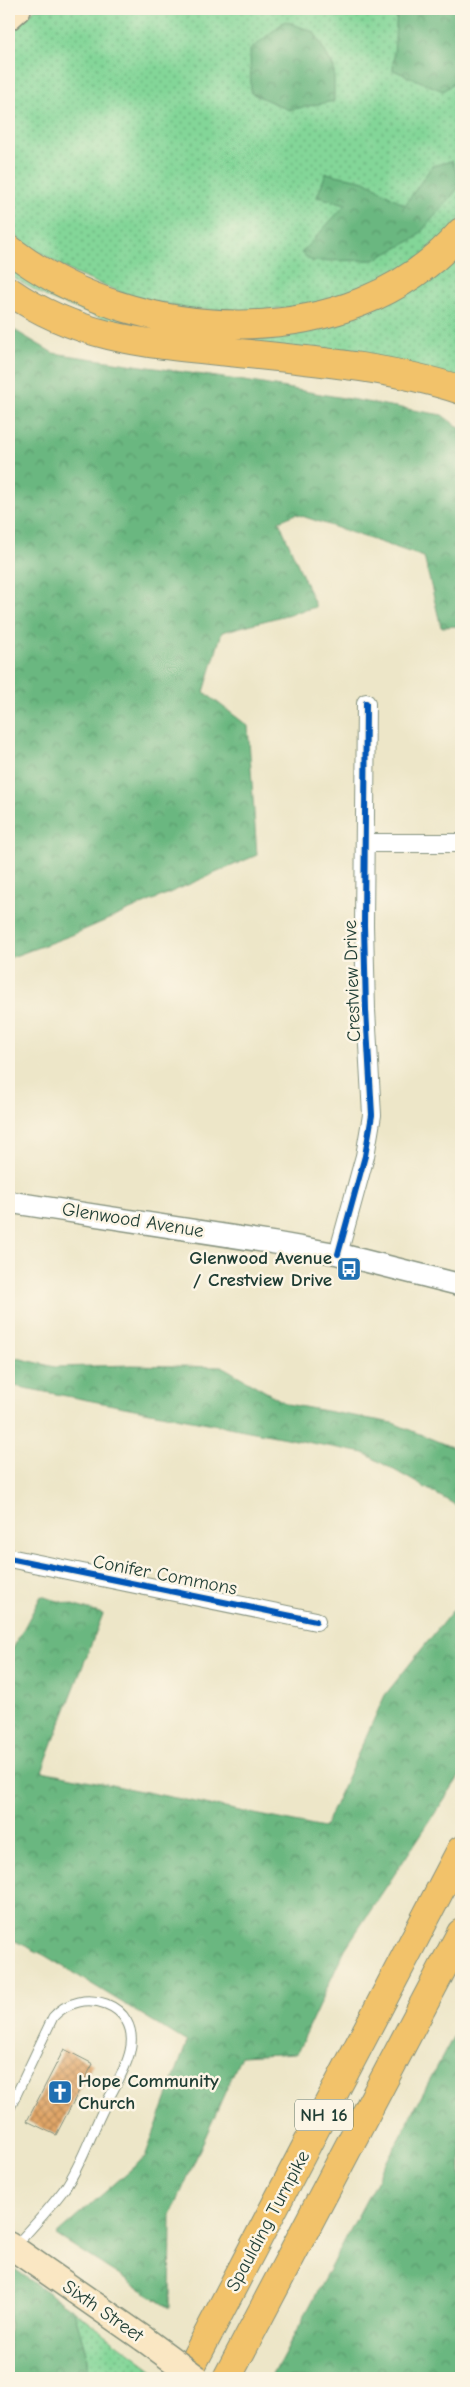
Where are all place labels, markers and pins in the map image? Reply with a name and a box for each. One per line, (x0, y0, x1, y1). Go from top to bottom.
place label: Glenwood Avenue / Crestview Drive (189, 1247, 332, 1291)
bus stop icon: Glenwood Avenue / Crestview Drive (336, 1256, 362, 1282)
place label: Hope Community Church (78, 2070, 219, 2114)
church icon: Hope Community Church (47, 2079, 73, 2105)

